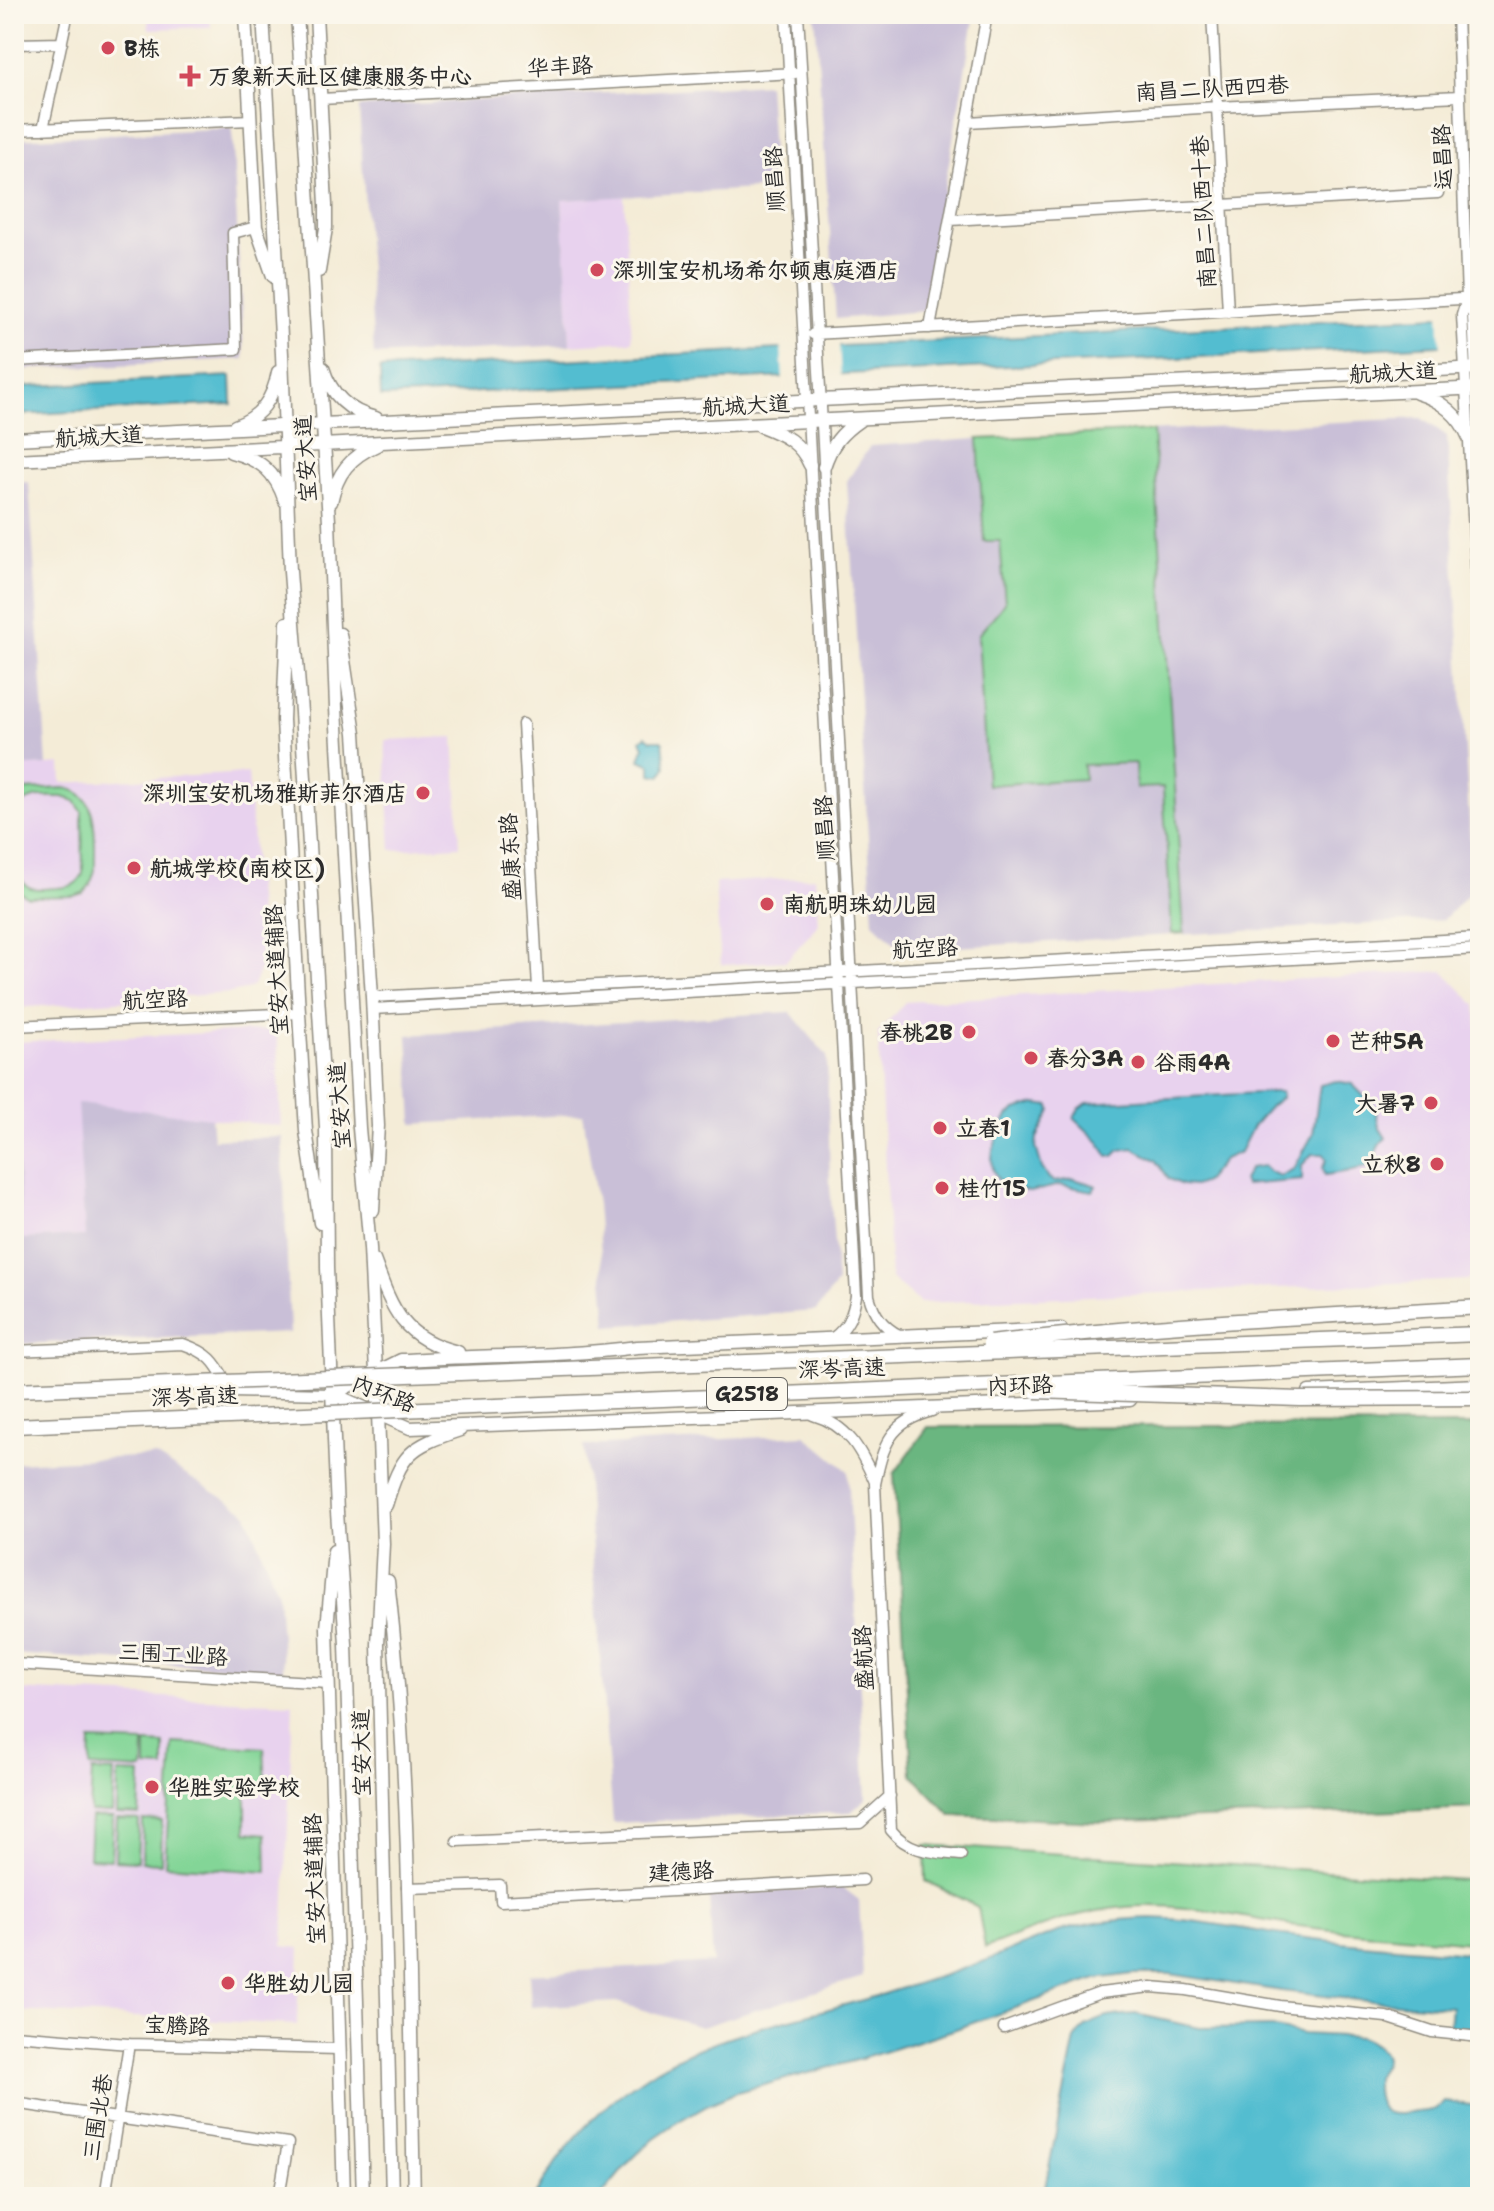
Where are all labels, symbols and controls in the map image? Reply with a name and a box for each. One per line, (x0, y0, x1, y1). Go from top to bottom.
place label: B栋 (124, 34, 160, 63)
marker: B栋 (99, 39, 117, 57)
street label: 华丰路 (526, 50, 594, 83)
place label: 万象新天社区健康服务中心 (208, 62, 472, 91)
marker: 万象新天社区健康服务中心 (179, 65, 201, 87)
street label: 南昌二队西四巷 (1134, 70, 1290, 107)
street label: 运昌路 (1427, 123, 1458, 190)
street label: 南昌二队西十巷 (1185, 134, 1222, 290)
street label: 顺昌路 (758, 145, 791, 213)
place label: 深圳宝安机场希尔顿惠庭酒店 (613, 256, 899, 285)
marker: 深圳宝安机场希尔顿惠庭酒店 (588, 261, 606, 279)
street label: 航城大道 (1348, 356, 1438, 389)
street label: 航城大道 (701, 389, 791, 422)
street label: 宝安大道 (288, 414, 323, 504)
street label: 航城大道 (54, 420, 144, 453)
place label: 深圳宝安机场雅斯菲尔酒店 (143, 779, 407, 808)
marker: 深圳宝安机场雅斯菲尔酒店 (414, 784, 432, 802)
street label: 顺昌路 (808, 794, 841, 862)
street label: 盛康东路 (494, 812, 527, 902)
place label: 航城学校(南校区) (150, 854, 325, 883)
marker: 航城学校(南校区) (125, 859, 143, 877)
place label: 南航明珠幼儿园 (783, 890, 937, 919)
marker: 南航明珠幼儿园 (758, 895, 776, 913)
street label: 宝安大道辅路 (259, 903, 294, 1037)
street label: 航空路 (891, 932, 959, 965)
street label: 航空路 (121, 983, 189, 1016)
place label: 春桃2B (880, 1018, 953, 1047)
marker: 春桃2B (960, 1023, 978, 1041)
place label: 芒种5A (1349, 1027, 1424, 1056)
marker: 芒种5A (1324, 1032, 1342, 1050)
place label: 春分3A (1047, 1044, 1123, 1073)
place label: 谷雨4A (1154, 1048, 1230, 1077)
marker: 春分3A (1022, 1049, 1040, 1067)
marker: 谷雨4A (1129, 1053, 1147, 1071)
street label: 宝安大道 (322, 1061, 357, 1151)
place label: 大暑7 (1356, 1089, 1415, 1118)
marker: 大暑7 (1422, 1094, 1440, 1112)
place label: 立春1 (956, 1114, 1010, 1143)
marker: 立春1 (931, 1119, 949, 1137)
place label: 立秋8 (1362, 1150, 1421, 1179)
marker: 立秋8 (1428, 1155, 1446, 1173)
place label: 桂竹15 (958, 1174, 1026, 1203)
marker: 桂竹15 (933, 1179, 951, 1197)
street label: 深岑高速 (798, 1352, 887, 1385)
street label: 内环路 (348, 1368, 420, 1419)
street label: 内环路 (987, 1370, 1054, 1401)
road number: G2518 (707, 1378, 787, 1410)
street label: 深岑高速 (151, 1380, 240, 1413)
street label: 盛航路 (847, 1624, 880, 1692)
street label: 三围工业路 (117, 1637, 229, 1672)
street label: 宝安大道 (346, 1709, 377, 1797)
place label: 华胜实验学校 (168, 1773, 300, 1802)
marker: 华胜实验学校 (143, 1778, 161, 1796)
street label: 宝安大道辅路 (298, 1813, 331, 1945)
street label: 建德路 (647, 1855, 715, 1888)
place label: 华胜幼儿园 (244, 1969, 354, 1998)
marker: 华胜幼儿园 (219, 1974, 237, 1992)
street label: 宝腾路 (143, 2010, 210, 2041)
street label: 三围北巷 (76, 2071, 119, 2163)

